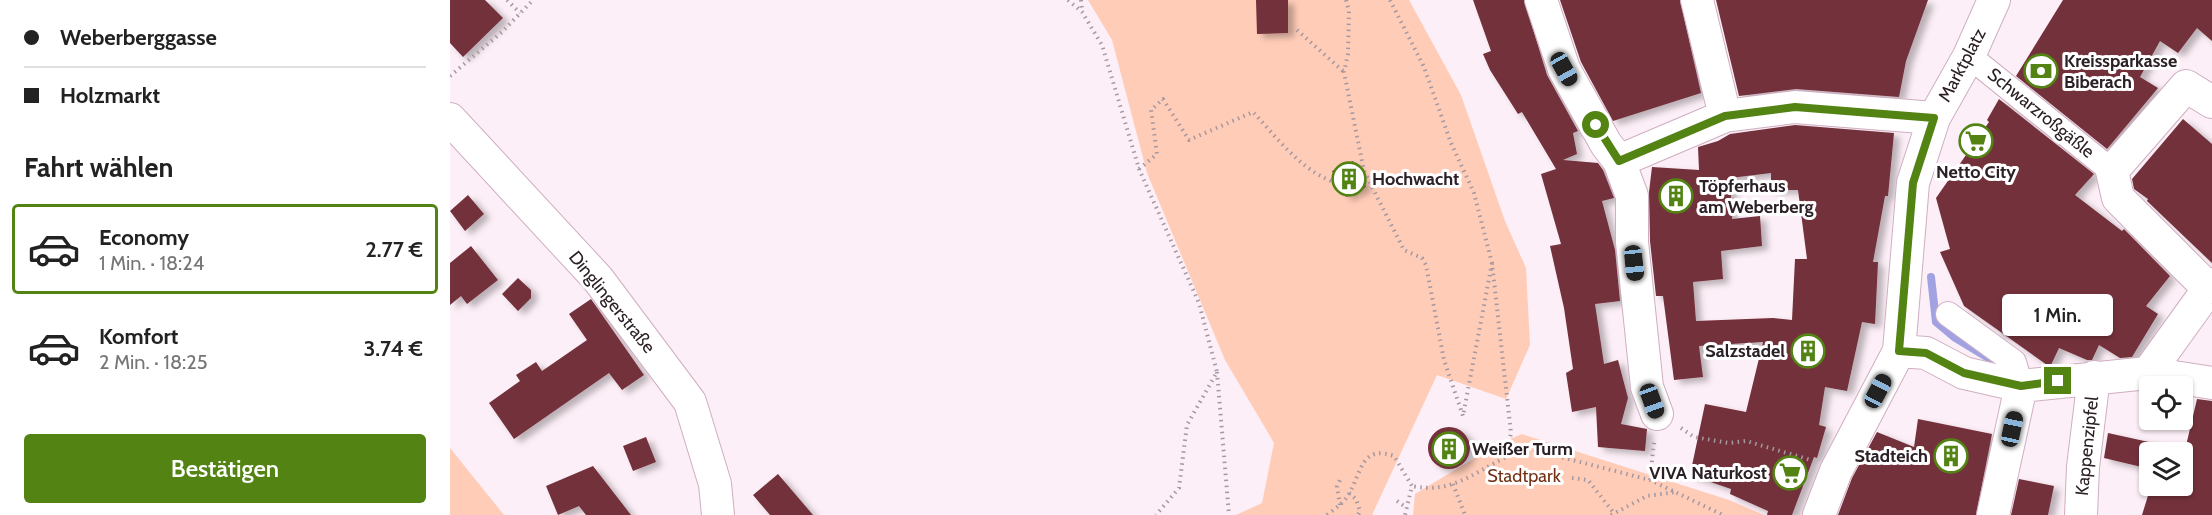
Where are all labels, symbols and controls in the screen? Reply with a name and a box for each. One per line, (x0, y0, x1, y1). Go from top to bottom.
text: Weberberggasse (60, 24, 217, 51)
street label: Marktplatz (1933, 24, 1991, 106)
car (1547, 49, 1581, 89)
place label: Kreissparkasse Biberach (2064, 50, 2177, 93)
bank icon: Kreissparkasse Biberach (2023, 53, 2059, 89)
street label: Schwarzroßgäßle (1983, 63, 2099, 163)
text: Holzmarkt (60, 82, 160, 109)
route start (1582, 111, 1609, 138)
supermarket icon: Netto City (1958, 123, 1994, 159)
text: Fahrt wählen (24, 151, 173, 184)
building icon: Hochwacht (1331, 161, 1367, 197)
place label: Netto City (1936, 161, 2016, 183)
place label: Hochwacht (1372, 168, 1459, 190)
place label: Töpferhaus am Weberberg (1699, 175, 1813, 218)
building icon: Töpferhaus am Weberberg (1658, 178, 1694, 214)
icon: car (27, 222, 81, 276)
text: Economy (99, 224, 189, 251)
text: 2.77 € (365, 236, 423, 263)
car (1623, 244, 1645, 282)
street label: Dinglingerstraße (564, 246, 660, 358)
text: 1 Min. · 18:24 (99, 251, 204, 275)
callout: 1 Min. (2002, 294, 2114, 336)
text: 1 Min. (2034, 303, 2081, 327)
icon: car (27, 321, 81, 375)
text: Komfort (99, 323, 178, 350)
building icon: Salzstadel (1790, 333, 1826, 369)
text: 3.74 € (363, 335, 423, 362)
place label: Salzstadel (1705, 340, 1785, 362)
text: 2 Min. · 18:25 (99, 350, 207, 374)
route end (2044, 367, 2071, 394)
car (1862, 371, 1894, 411)
map controls (2139, 376, 2193, 496)
button: locate (2139, 376, 2193, 430)
car (1637, 381, 1667, 421)
street label: Kappenzipfel (2071, 395, 2103, 497)
car (1999, 410, 2025, 448)
building icon: Weißer Turm (1431, 431, 1467, 467)
button: Bestätigen (24, 434, 426, 503)
place label: Weißer Turm (1472, 438, 1573, 460)
building icon: Stadteich (1933, 438, 1969, 474)
button: layers (2139, 442, 2193, 496)
place label: Stadteich (1854, 445, 1928, 467)
supermarket icon: VIVA Naturkost (1772, 455, 1808, 491)
place label: VIVA Naturkost (1649, 462, 1767, 484)
park label: Stadtpark (1487, 465, 1562, 487)

